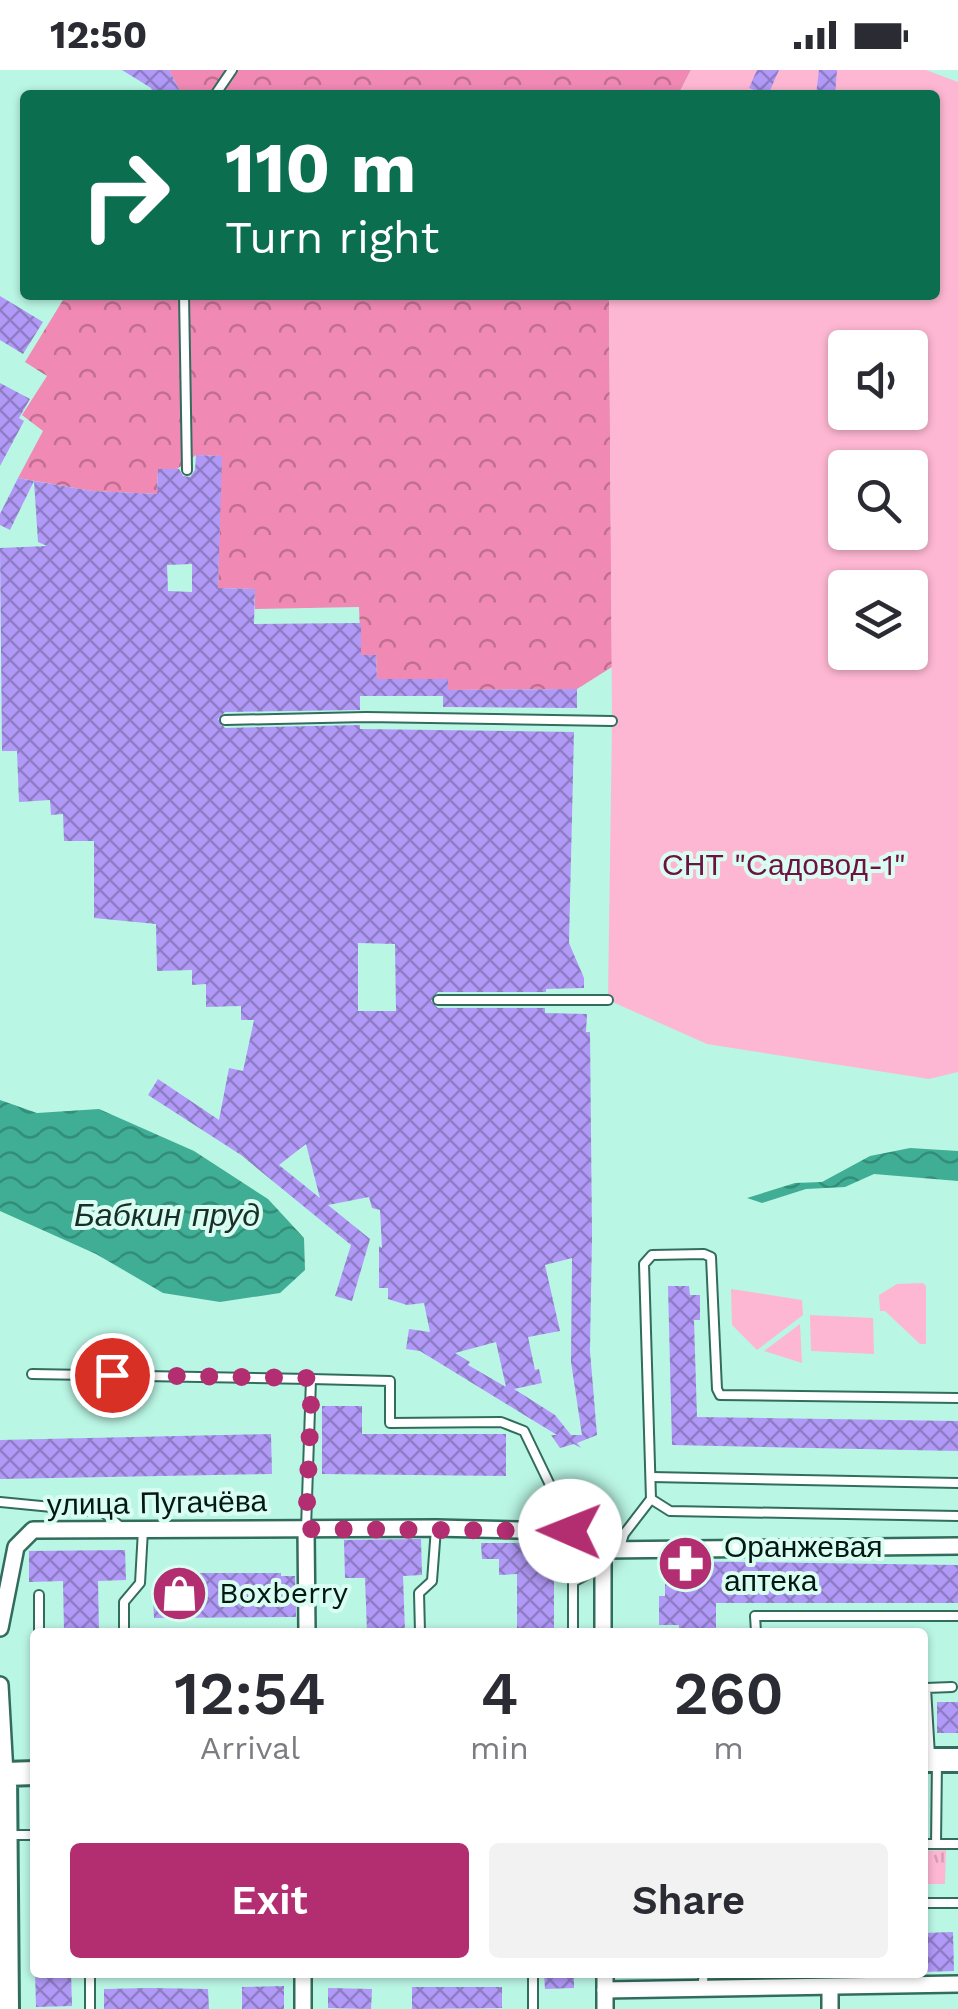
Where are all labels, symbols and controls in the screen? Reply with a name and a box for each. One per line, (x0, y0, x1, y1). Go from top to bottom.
text: 12:50 (50, 13, 147, 57)
text: 110 m (225, 127, 416, 209)
icon: right (60, 130, 190, 260)
text: Turn right (225, 211, 439, 264)
map controls (828, 330, 928, 670)
button: sound (828, 330, 928, 430)
button: search (828, 450, 928, 550)
button: layers (828, 570, 928, 670)
park label: СНТ "Садовод-1" (662, 847, 906, 882)
water label: Бабкин пруд (74, 1196, 260, 1234)
pin (70, 1333, 155, 1418)
icon: arrive (85, 1348, 140, 1403)
position arrow (518, 1479, 622, 1583)
street label: улица Пугачёва (47, 1483, 268, 1522)
place label: Оранжевая аптека (724, 1529, 883, 1598)
pharmacy icon: Оранжевая аптека (655, 1534, 715, 1594)
shop icon: Boxberry (150, 1563, 210, 1623)
place label: Boxberry (219, 1575, 349, 1610)
text: 12:54 (174, 1658, 326, 1729)
text: 4 (480, 1658, 518, 1729)
text: 260 (673, 1658, 784, 1729)
text: Arrival (200, 1729, 300, 1767)
text: min (470, 1729, 529, 1767)
text: m (713, 1729, 744, 1767)
button: Exit (70, 1843, 469, 1958)
button: Share (489, 1843, 888, 1958)

